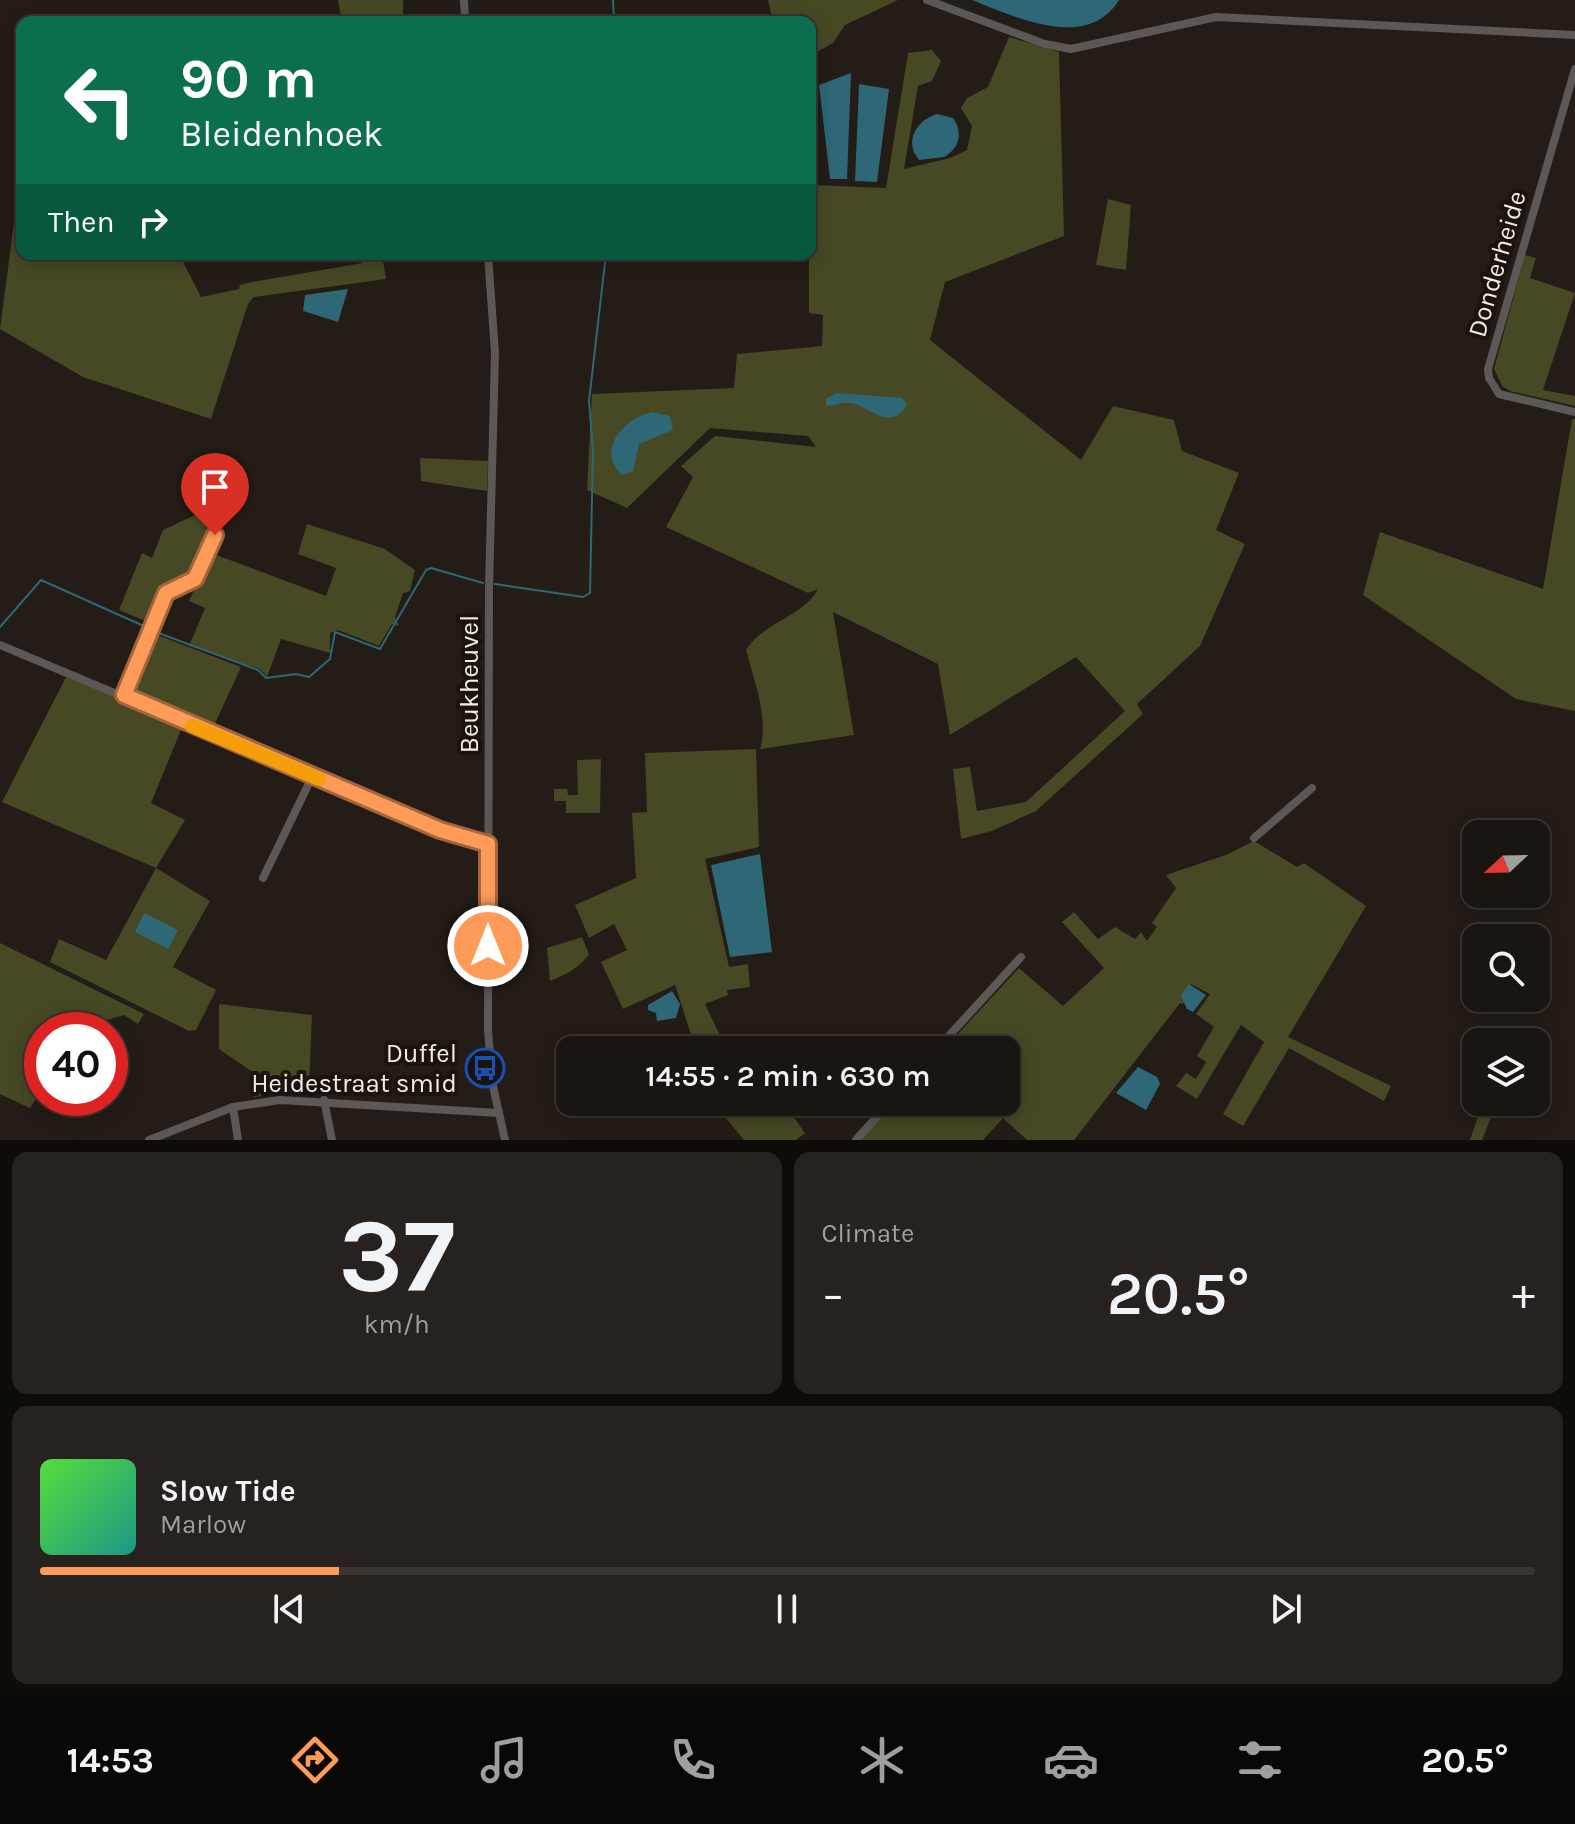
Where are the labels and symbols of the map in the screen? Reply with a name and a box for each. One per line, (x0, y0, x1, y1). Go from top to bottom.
street label: Donderheide (1461, 187, 1533, 341)
pin (181, 453, 249, 535)
street label: Beukheuvel (454, 615, 485, 753)
north arrow (1462, 820, 1550, 908)
position arrow (446, 904, 530, 988)
speed limit sign: 40 (24, 1012, 128, 1116)
place label: Duffel Heidestraat smid (251, 1038, 457, 1099)
bus stop icon: Duffel Heidestraat smid (464, 1047, 506, 1089)

